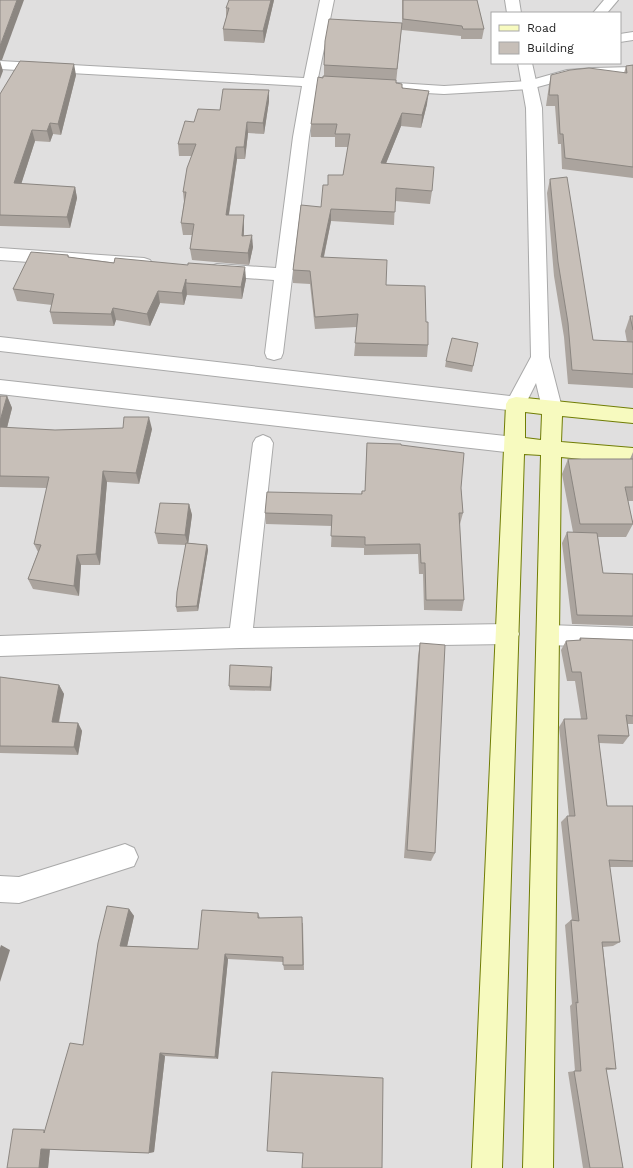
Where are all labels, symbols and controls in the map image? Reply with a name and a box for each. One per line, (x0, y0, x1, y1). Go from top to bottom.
legend (491, 12, 621, 64)
text: Road (527, 21, 556, 35)
text: Building (527, 41, 574, 55)

